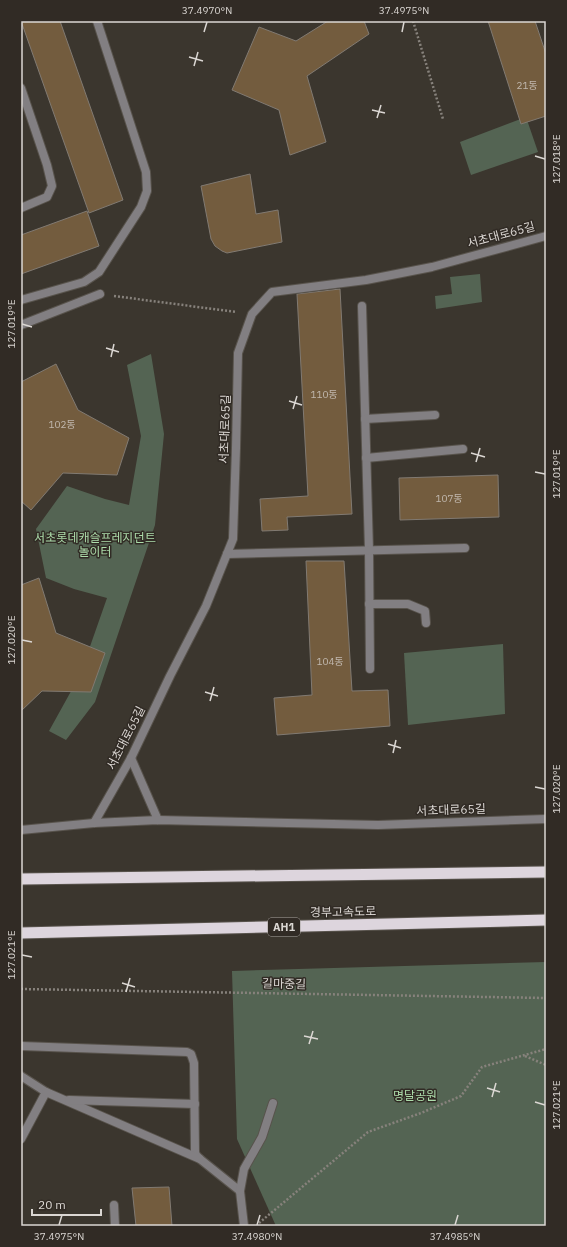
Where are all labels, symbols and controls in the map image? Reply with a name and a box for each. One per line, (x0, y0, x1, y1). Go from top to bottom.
text: 37.4970°N (182, 4, 232, 17)
text: 37.4975°N (379, 4, 429, 17)
house number: 21동 (516, 79, 538, 92)
text: 127.018°E (550, 134, 563, 184)
street label: 서초대로65길 (465, 218, 536, 251)
text: 127.019°E (5, 299, 18, 349)
house number: 110동 (310, 388, 338, 401)
street label: 서초대로65길 (216, 394, 233, 464)
house number: 102동 (48, 418, 76, 431)
text: 127.019°E (550, 449, 563, 499)
house number: 107동 (435, 492, 463, 505)
park label: 서초롯데캐슬프레지던트 놀이터 (34, 530, 156, 559)
text: 127.020°E (5, 615, 18, 665)
house number: 104동 (316, 655, 344, 668)
street label: 서초대로65길 (103, 703, 148, 772)
text: 127.020°E (550, 764, 563, 814)
street label: 서초대로65길 (416, 801, 486, 818)
street label: 경부고속도로 (310, 903, 376, 920)
road number: AH1 (268, 918, 300, 936)
text: 127.021°E (5, 930, 18, 980)
street label: 길마중길 (262, 976, 306, 991)
text: 127.021°E (550, 1080, 563, 1130)
park label: 명달공원 (393, 1088, 437, 1103)
scale bar (32, 1191, 101, 1217)
text: 20 m (38, 1197, 66, 1212)
text: 37.4975°N (34, 1230, 84, 1243)
text: 37.4980°N (232, 1230, 282, 1243)
text: 37.4985°N (430, 1230, 480, 1243)

